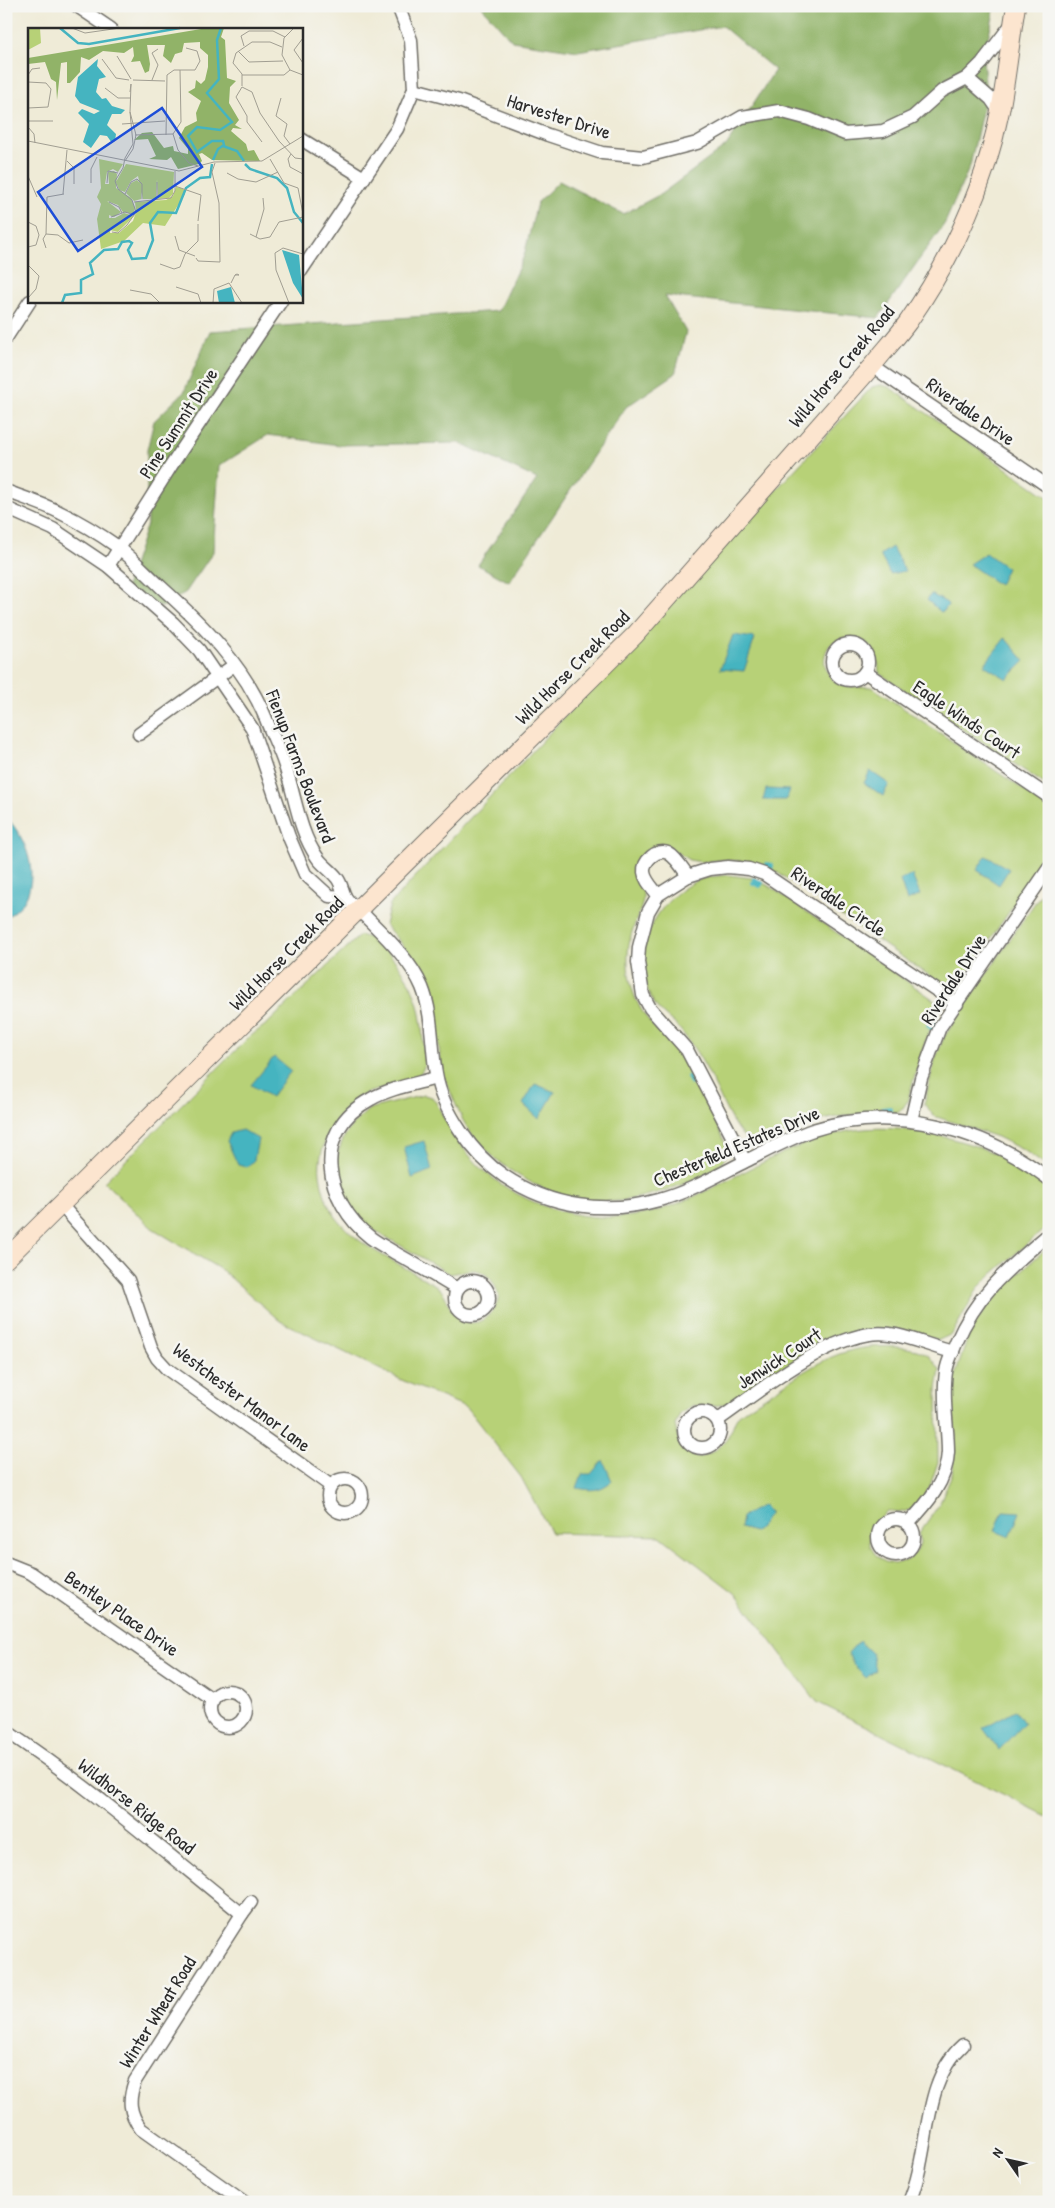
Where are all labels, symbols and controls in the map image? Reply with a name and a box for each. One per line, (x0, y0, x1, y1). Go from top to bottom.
inset map (28, 28, 302, 302)
street label: Harvester Drive (504, 87, 615, 145)
street label: Wild Horse Creek Road (782, 299, 900, 433)
street label: Pine Summit Drive (133, 362, 224, 483)
street label: Riverdale Drive (921, 371, 1021, 451)
street label: Wild Horse Creek Road (509, 604, 635, 730)
street label: Eagle Winds Court (908, 673, 1026, 765)
street label: Fienup Farms Boulevard (260, 685, 342, 847)
street label: Riverdale Circle (786, 860, 892, 943)
street label: Wild Horse Creek Road (223, 890, 349, 1016)
street label: Riverdale Drive (914, 928, 992, 1029)
street label: Chesterfield Estates Drive (649, 1099, 823, 1193)
street label: Jenwick Court (732, 1321, 826, 1395)
street label: Westchester Manor Lane (168, 1337, 317, 1458)
street label: Bentley Place Drive (60, 1564, 185, 1662)
street label: Wildhorse Ridge Road (73, 1752, 202, 1860)
street label: Winter Wheat Road (112, 1951, 202, 2073)
north arrow (982, 2136, 1032, 2186)
text: N (987, 2144, 1007, 2161)

